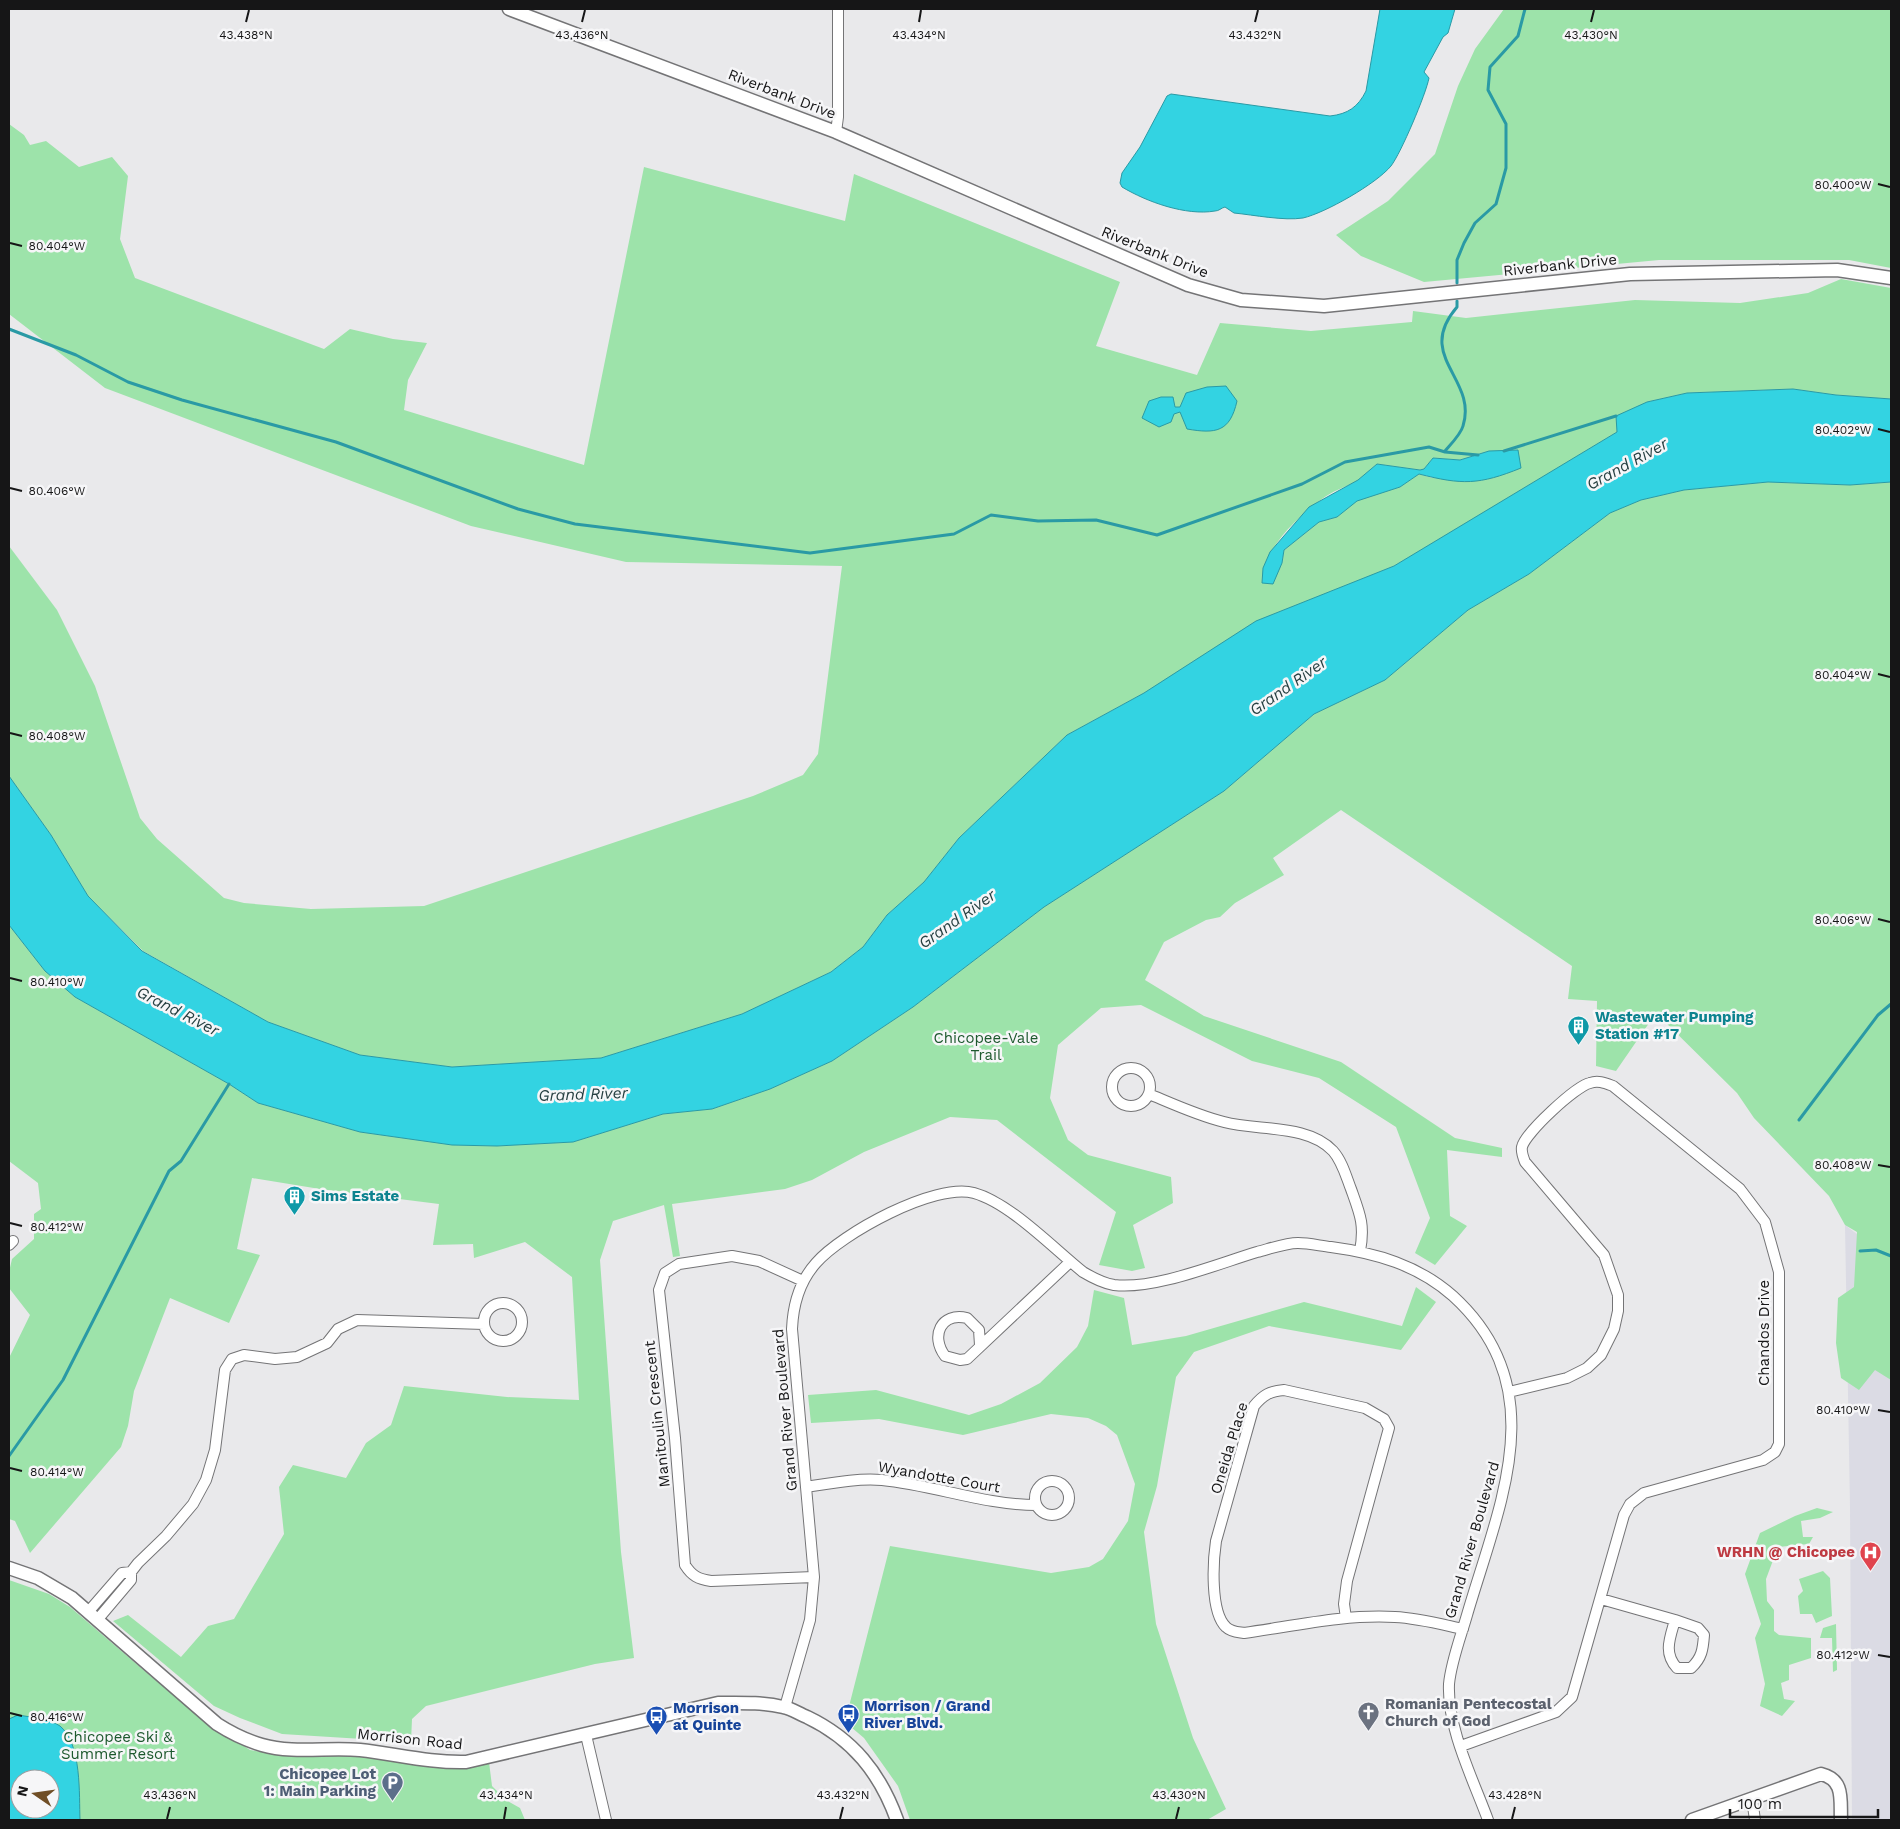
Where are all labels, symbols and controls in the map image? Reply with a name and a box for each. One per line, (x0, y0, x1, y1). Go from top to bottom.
text: 43.438°N (219, 28, 273, 42)
text: 43.436°N (555, 28, 609, 42)
text: 43.434°N (892, 28, 946, 42)
text: 43.432°N (1228, 28, 1282, 42)
text: 43.430°N (1564, 28, 1618, 42)
street label: Riverbank Drive (725, 65, 839, 123)
text: 80.400°W (1815, 178, 1872, 192)
street label: Riverbank Drive (1099, 222, 1211, 282)
text: 80.404°W (29, 239, 86, 253)
street label: Riverbank Drive (1502, 250, 1618, 280)
text: 80.402°W (1815, 423, 1872, 437)
water label: Grand River (1583, 434, 1672, 494)
text: 80.406°W (29, 484, 86, 498)
water label: Grand River (1246, 652, 1331, 720)
text: 80.404°W (1815, 668, 1872, 682)
text: 80.408°W (29, 729, 86, 743)
water label: Grand River (915, 885, 1000, 953)
text: 80.406°W (1815, 913, 1872, 927)
text: 80.410°W (30, 975, 84, 989)
water label: Grand River (134, 982, 223, 1040)
place label: Wastewater Pumping Station #17 (1595, 1008, 1754, 1043)
building icon: Wastewater Pumping Station #17 (1567, 1014, 1591, 1045)
park label: Chicopee-Vale Trail (933, 1029, 1039, 1064)
water label: Grand River (538, 1083, 629, 1105)
text: 80.408°W (1815, 1158, 1872, 1172)
building icon: Sims Estate (283, 1184, 307, 1215)
place label: Sims Estate (311, 1187, 399, 1205)
text: 80.412°W (30, 1220, 84, 1234)
street label: Chandos Drive (1755, 1280, 1773, 1386)
street label: Grand River Boulevard (769, 1328, 801, 1492)
street label: Manitoulin Crescent (640, 1339, 674, 1488)
street label: Oneida Place (1207, 1400, 1251, 1496)
text: 80.410°W (1816, 1403, 1870, 1417)
street label: Wyandotte Court (876, 1457, 1002, 1497)
street label: Grand River Boulevard (1441, 1459, 1503, 1621)
text: 80.414°W (30, 1465, 84, 1479)
hospital icon: WRHN @ Chicopee (1859, 1540, 1883, 1571)
place label: WRHN @ Chicopee (1717, 1543, 1855, 1561)
text: 80.412°W (1816, 1648, 1870, 1662)
place label: Romanian Pentecostal Church of God (1385, 1695, 1552, 1730)
place label: Morrison / Grand River Blvd. (864, 1697, 990, 1732)
place label: Morrison at Quinte (673, 1699, 742, 1734)
church icon: Romanian Pentecostal Church of God (1357, 1701, 1381, 1732)
bus stop icon: Morrison / Grand River Blvd. (836, 1703, 860, 1734)
bus stop icon: Morrison at Quinte (645, 1705, 669, 1736)
text: 80.416°W (30, 1710, 84, 1724)
street label: Morrison Road (356, 1725, 464, 1753)
park label: Chicopee Ski & Summer Resort (61, 1728, 176, 1763)
place label: Chicopee Lot 1: Main Parking (264, 1765, 377, 1800)
north arrow (10, 1769, 60, 1819)
parking icon: Chicopee Lot 1: Main Parking (380, 1771, 404, 1802)
text: N (13, 1784, 31, 1798)
scale bar (1730, 1786, 1878, 1818)
text: 43.436°N (143, 1788, 197, 1802)
text: 43.434°N (479, 1788, 533, 1802)
text: 43.432°N (816, 1788, 870, 1802)
text: 43.430°N (1152, 1788, 1206, 1802)
text: 43.428°N (1488, 1788, 1542, 1802)
text: 100 m (1738, 1795, 1782, 1813)

